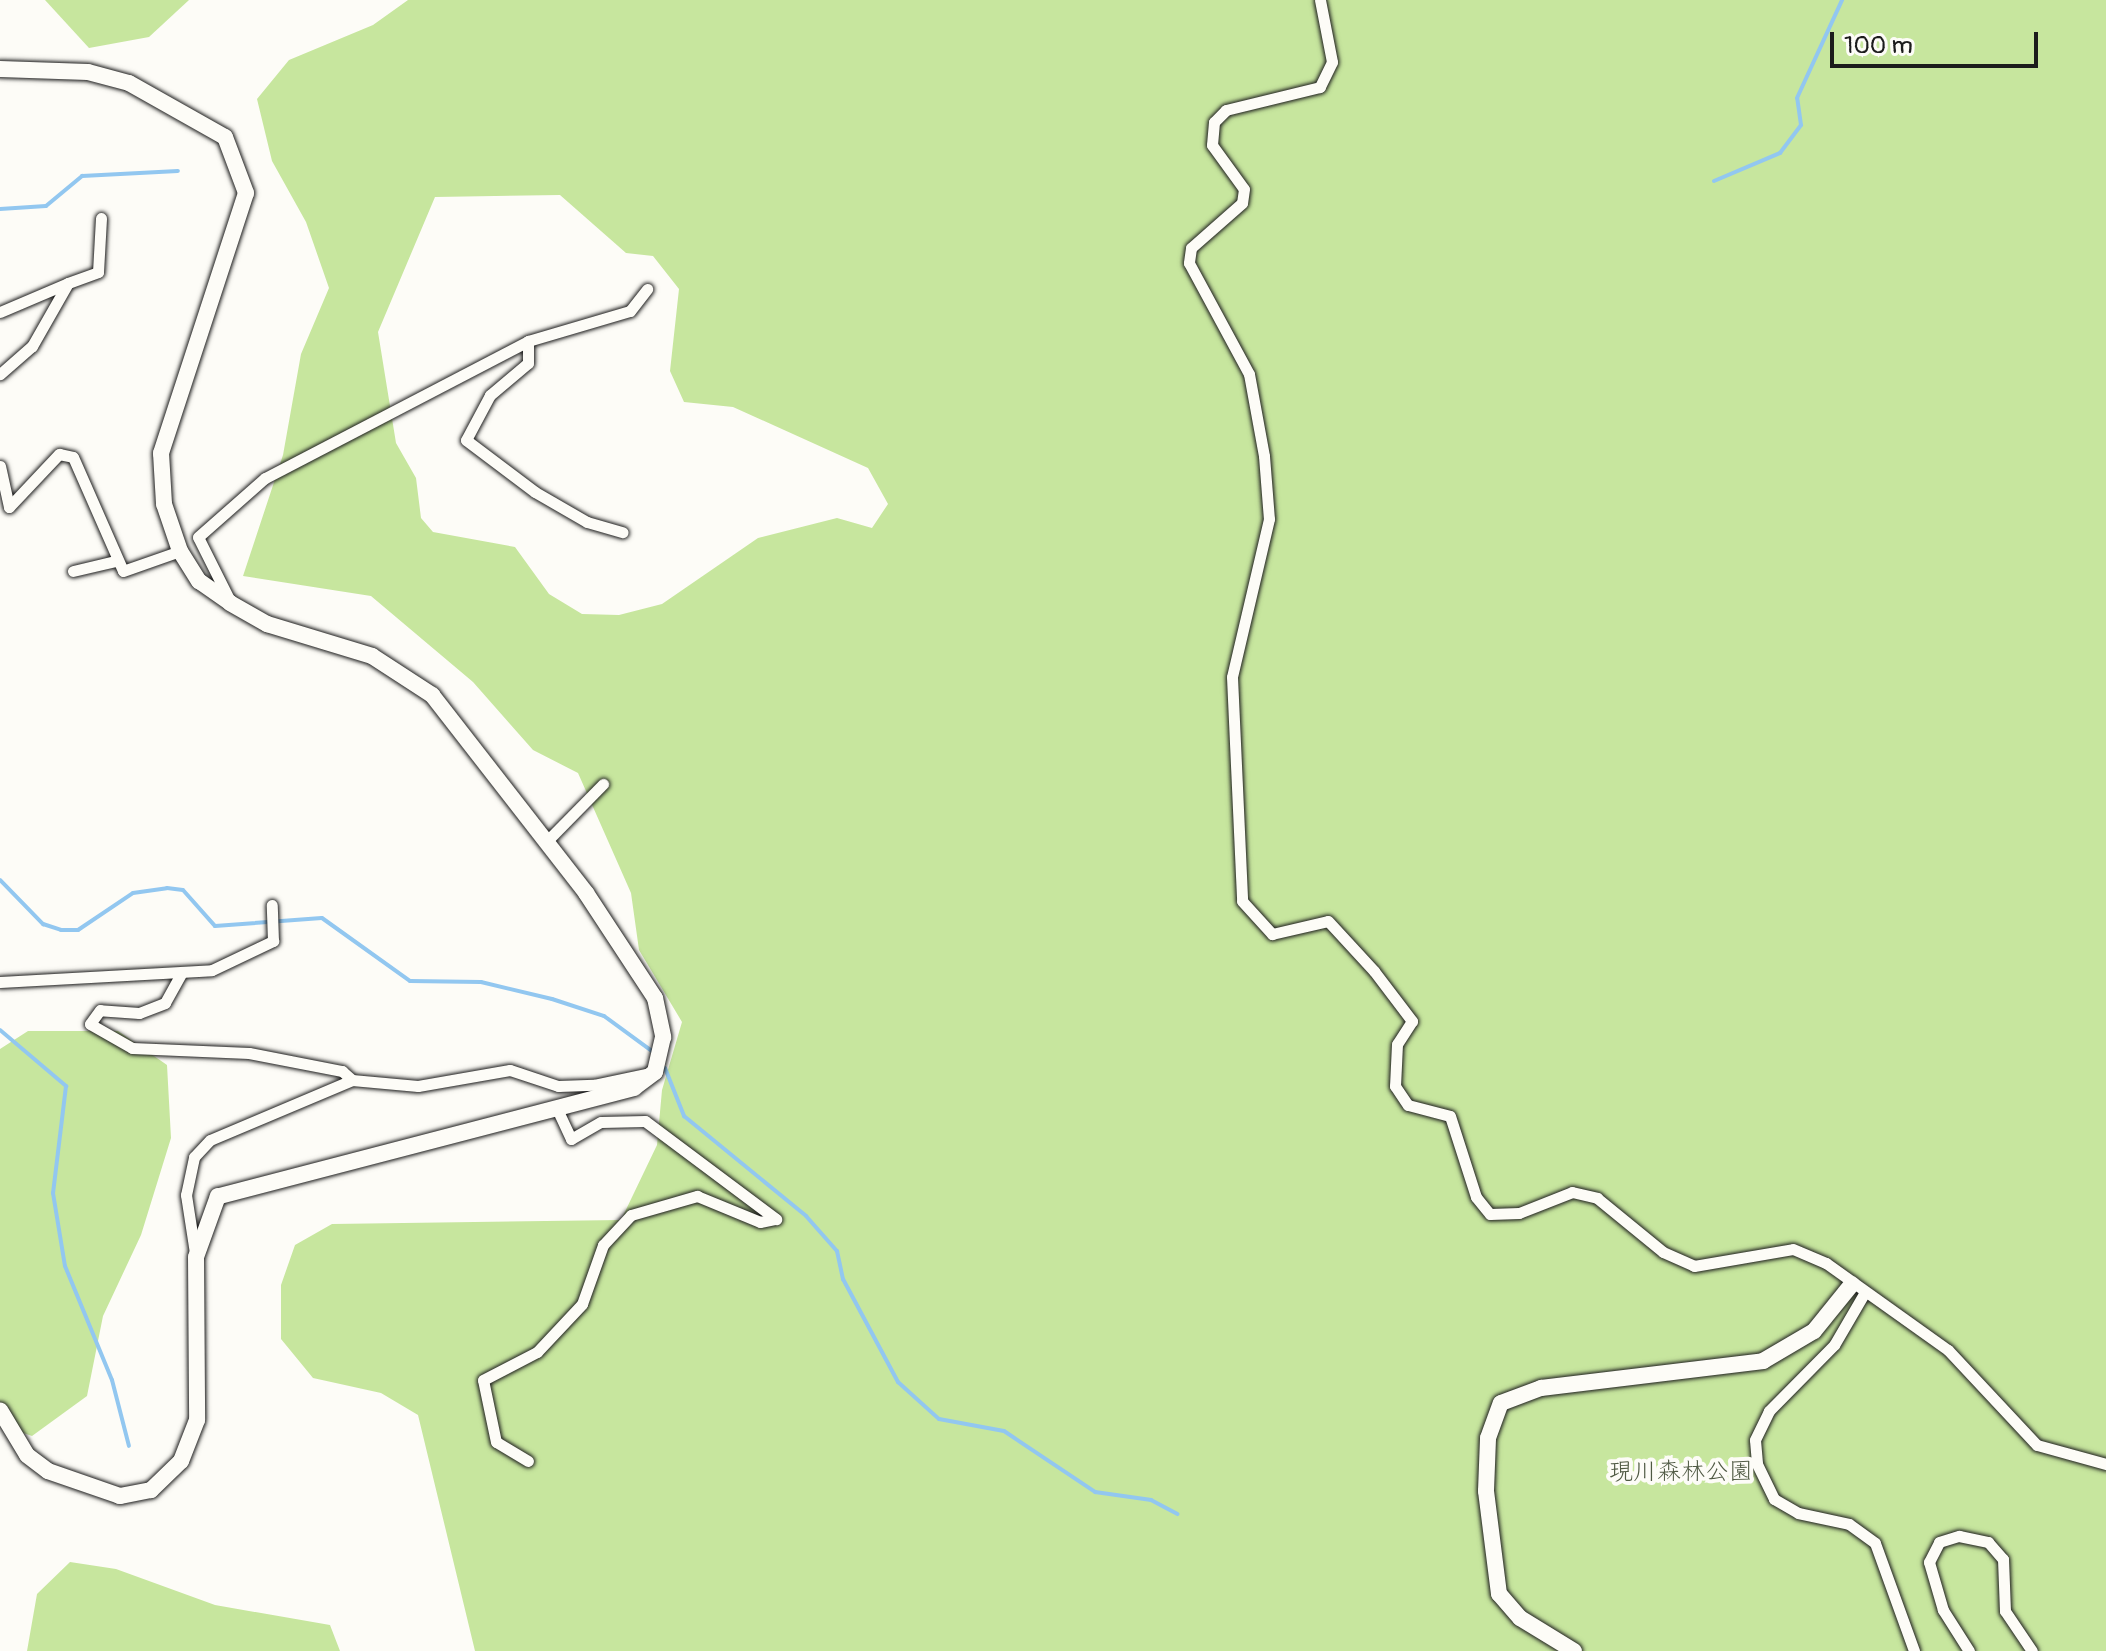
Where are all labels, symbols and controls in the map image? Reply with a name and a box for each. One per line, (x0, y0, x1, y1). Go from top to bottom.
scale bar (1834, 16, 2042, 66)
text: 100 m (1844, 31, 1913, 60)
park label: 現川森林公園 (1609, 1458, 1753, 1486)

